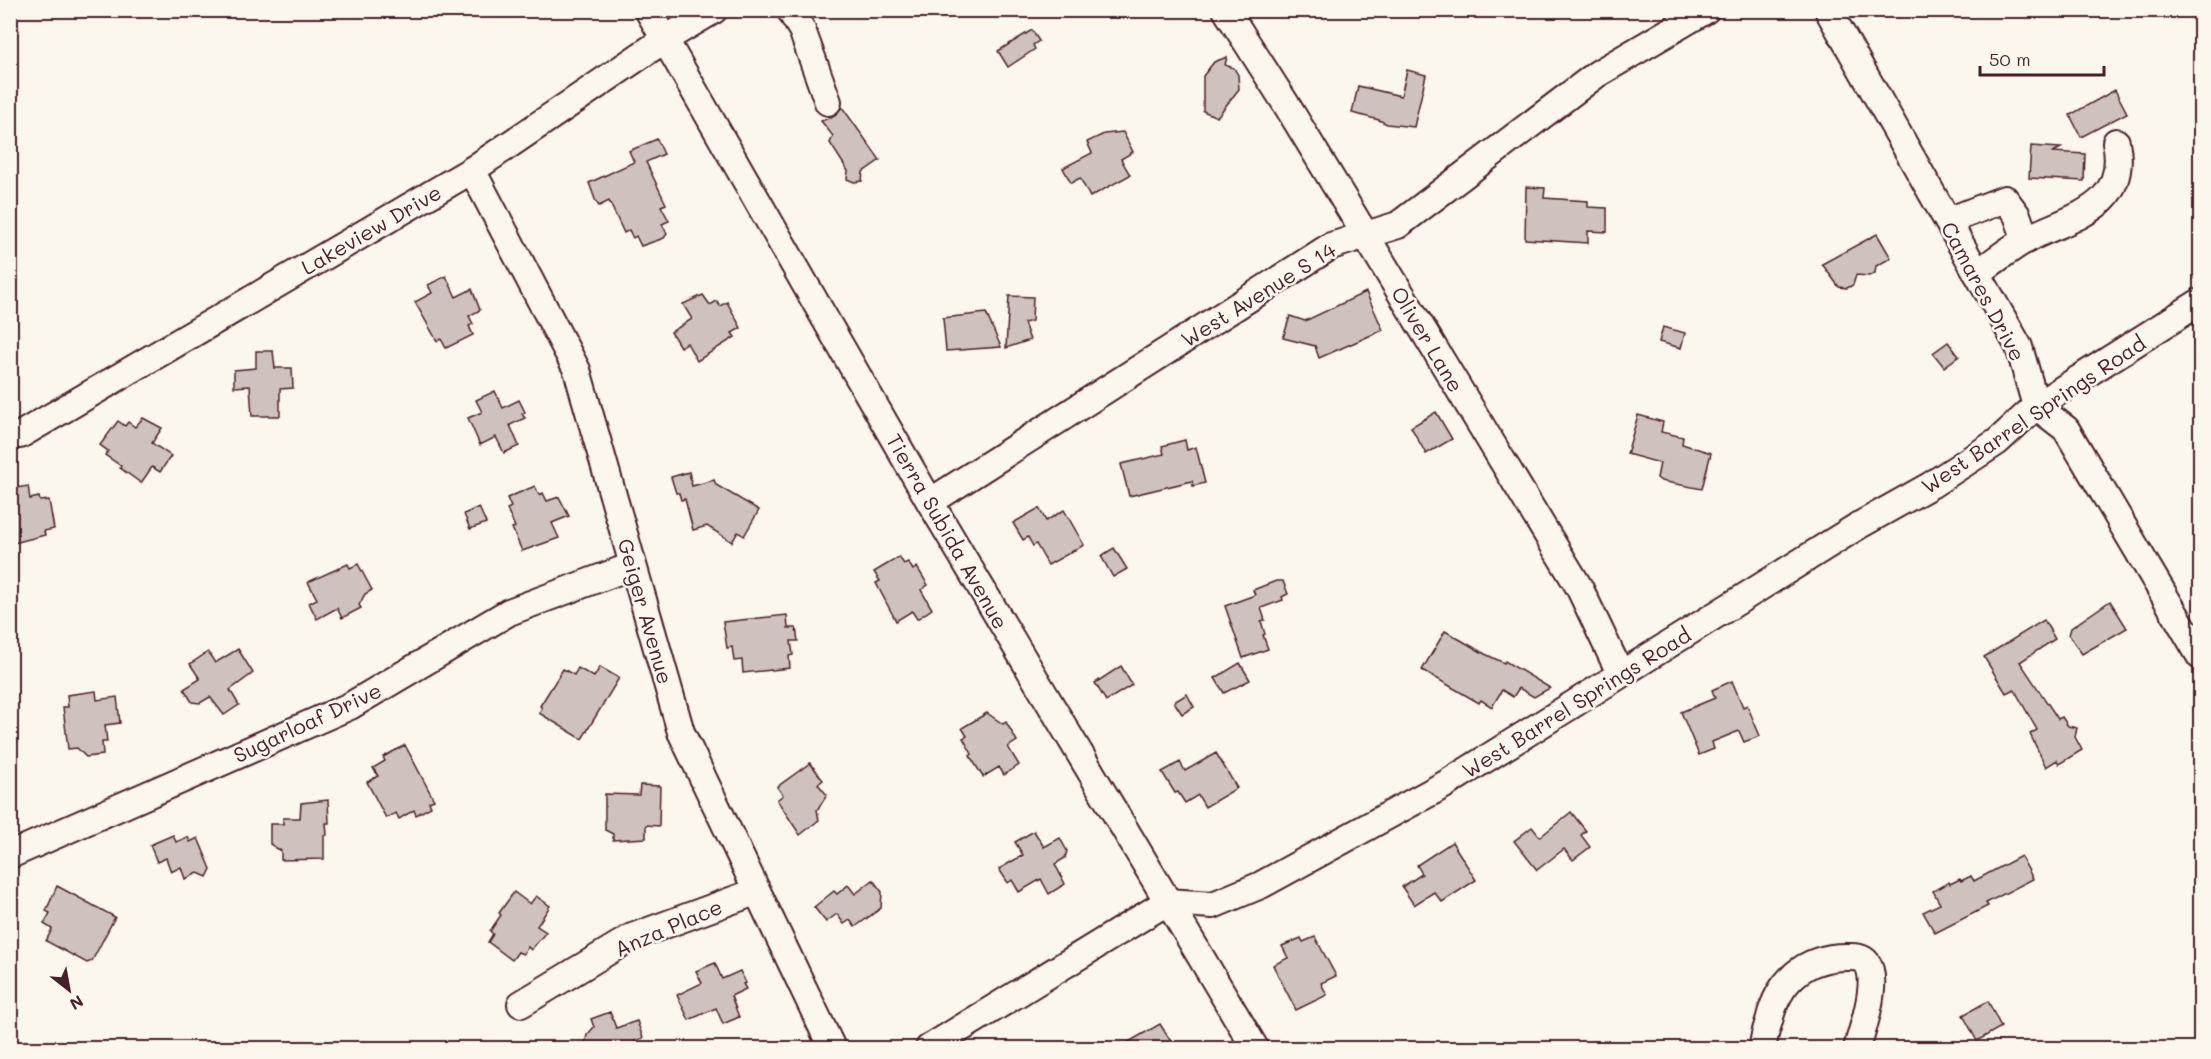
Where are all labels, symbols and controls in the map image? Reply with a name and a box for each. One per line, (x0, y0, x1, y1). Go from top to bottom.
scale bar (1980, 39, 2104, 77)
text: 50 m (1989, 47, 2031, 71)
street label: Lakeview Drive (296, 178, 446, 280)
street label: Camares Drive (1936, 217, 2032, 365)
street label: West Avenue S 14 (1176, 235, 1341, 352)
street label: Oliver Lane (1386, 281, 1470, 397)
street label: West Barrel Springs Road (1916, 329, 2150, 499)
street label: Tierra Subida Avenue (881, 429, 1015, 633)
street label: Geiger Avenue (612, 535, 680, 687)
street label: West Barrel Springs Road (1457, 620, 1695, 784)
street label: Sugarloaf Drive (229, 676, 385, 768)
street label: Anza Place (610, 892, 726, 962)
north arrow (39, 960, 99, 1020)
text: N (66, 991, 88, 1015)

